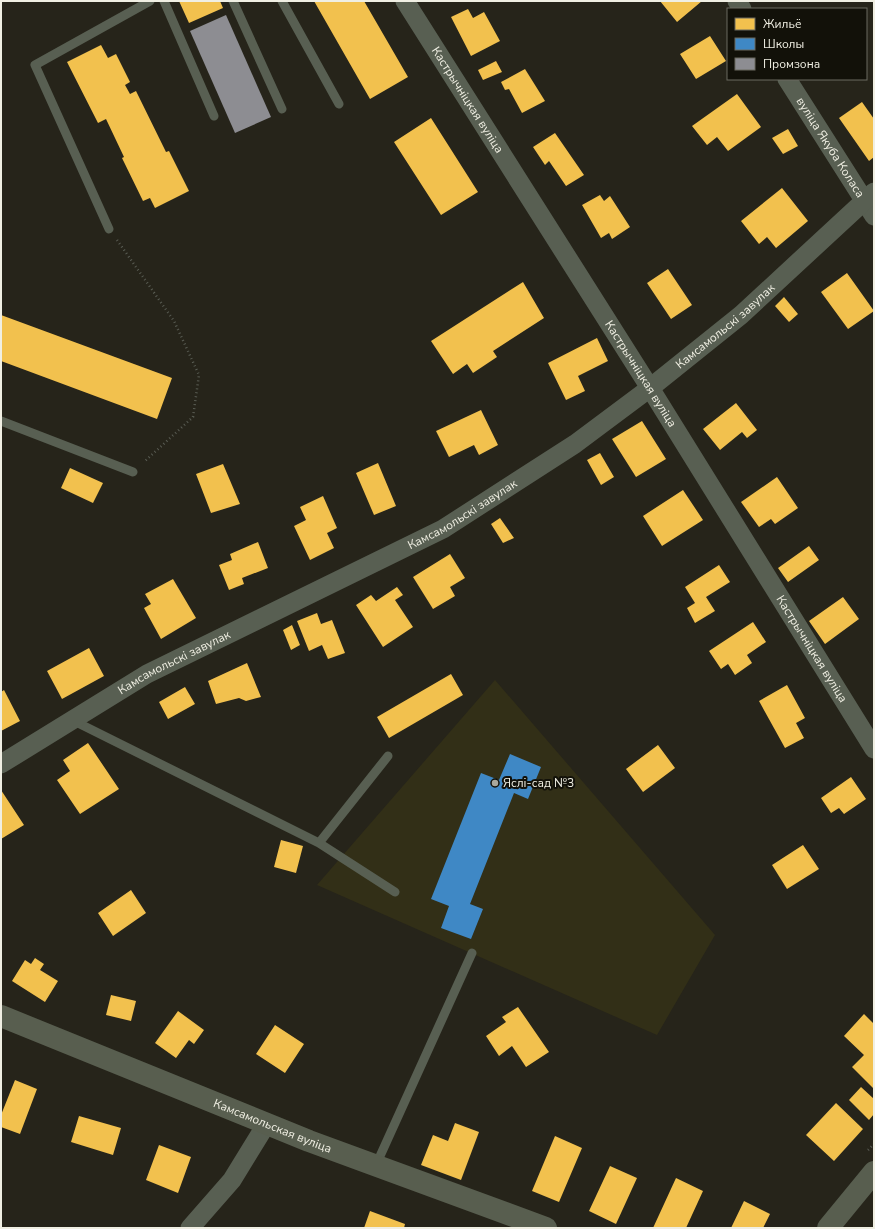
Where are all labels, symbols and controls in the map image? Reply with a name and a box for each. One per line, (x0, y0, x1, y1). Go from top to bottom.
legend (727, 8, 867, 80)
text: Жильё (763, 16, 801, 32)
text: Школы (763, 36, 804, 52)
street label: Кастрычніцкая вуліца (428, 44, 507, 156)
text: Промзона (763, 56, 820, 72)
street label: вуліца Якуба Коласа (793, 94, 868, 201)
street label: Камсамольскі завулак (672, 279, 779, 372)
street label: Кастрычніцкая вуліца (601, 317, 680, 430)
street label: Камсамольскі завулак (405, 475, 520, 553)
street label: Кастрычніцкая вуліца (773, 592, 851, 705)
street label: Камсамольскі завулак (115, 626, 234, 698)
place label: Яслі-сад №3 (503, 775, 574, 791)
marker: Яслі-сад №3 (490, 778, 500, 788)
street label: Камсамольская вуліца (211, 1095, 334, 1157)

